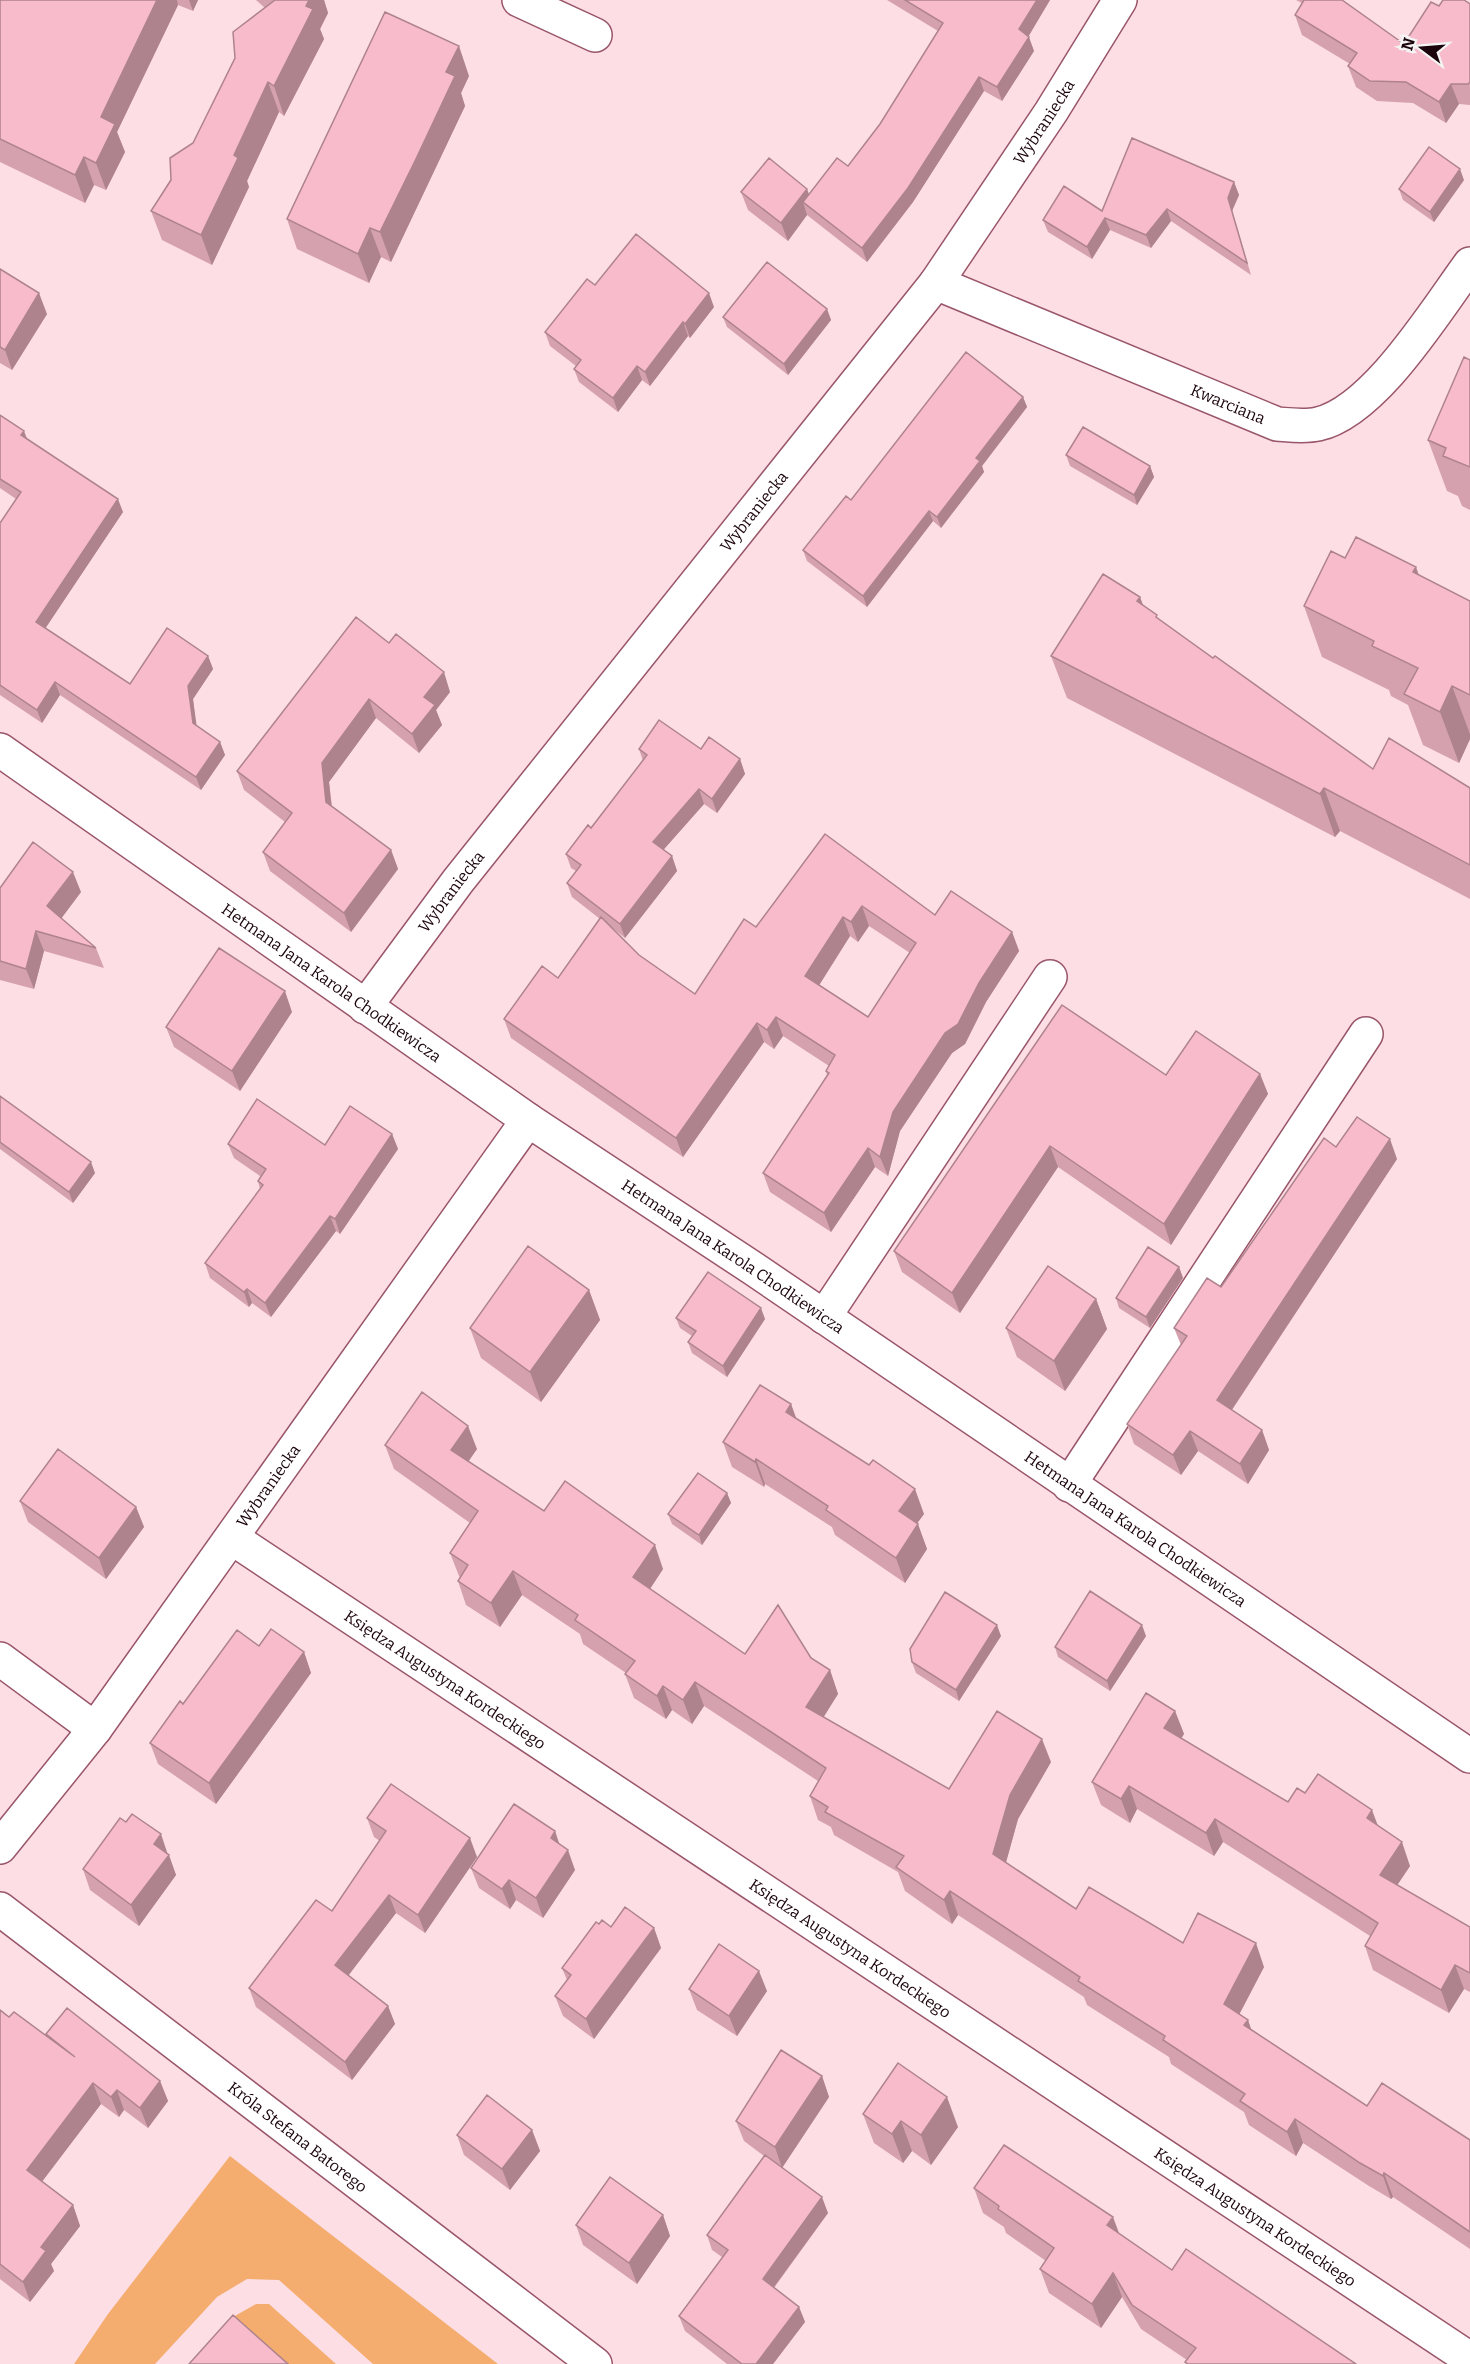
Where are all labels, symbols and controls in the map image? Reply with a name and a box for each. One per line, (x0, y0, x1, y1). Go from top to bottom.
north arrow (1392, 18, 1452, 78)
text: N (1397, 35, 1419, 53)
street label: Wybraniecka (1009, 76, 1078, 168)
street label: Kwarciana (1188, 380, 1268, 428)
street label: Wybraniecka (716, 467, 792, 555)
street label: Wybraniecka (414, 847, 488, 936)
street label: Hetmana Jana Karola Chodkiewicza (218, 899, 445, 1066)
street label: Hetmana Jana Karola Chodkiewicza (618, 1175, 848, 1337)
street label: Wybraniecka (232, 1440, 304, 1531)
street label: Hetmana Jana Karola Chodkiewicza (1021, 1447, 1250, 1611)
street label: Księdza Augustyna Kordeckiego (341, 1606, 550, 1753)
street label: Księdza Augustyna Kordeckiego (746, 1875, 955, 2022)
street label: Króla Stefana Batorego (224, 2078, 371, 2196)
street label: Księdza Augustyna Kordeckiego (1151, 2143, 1360, 2290)

